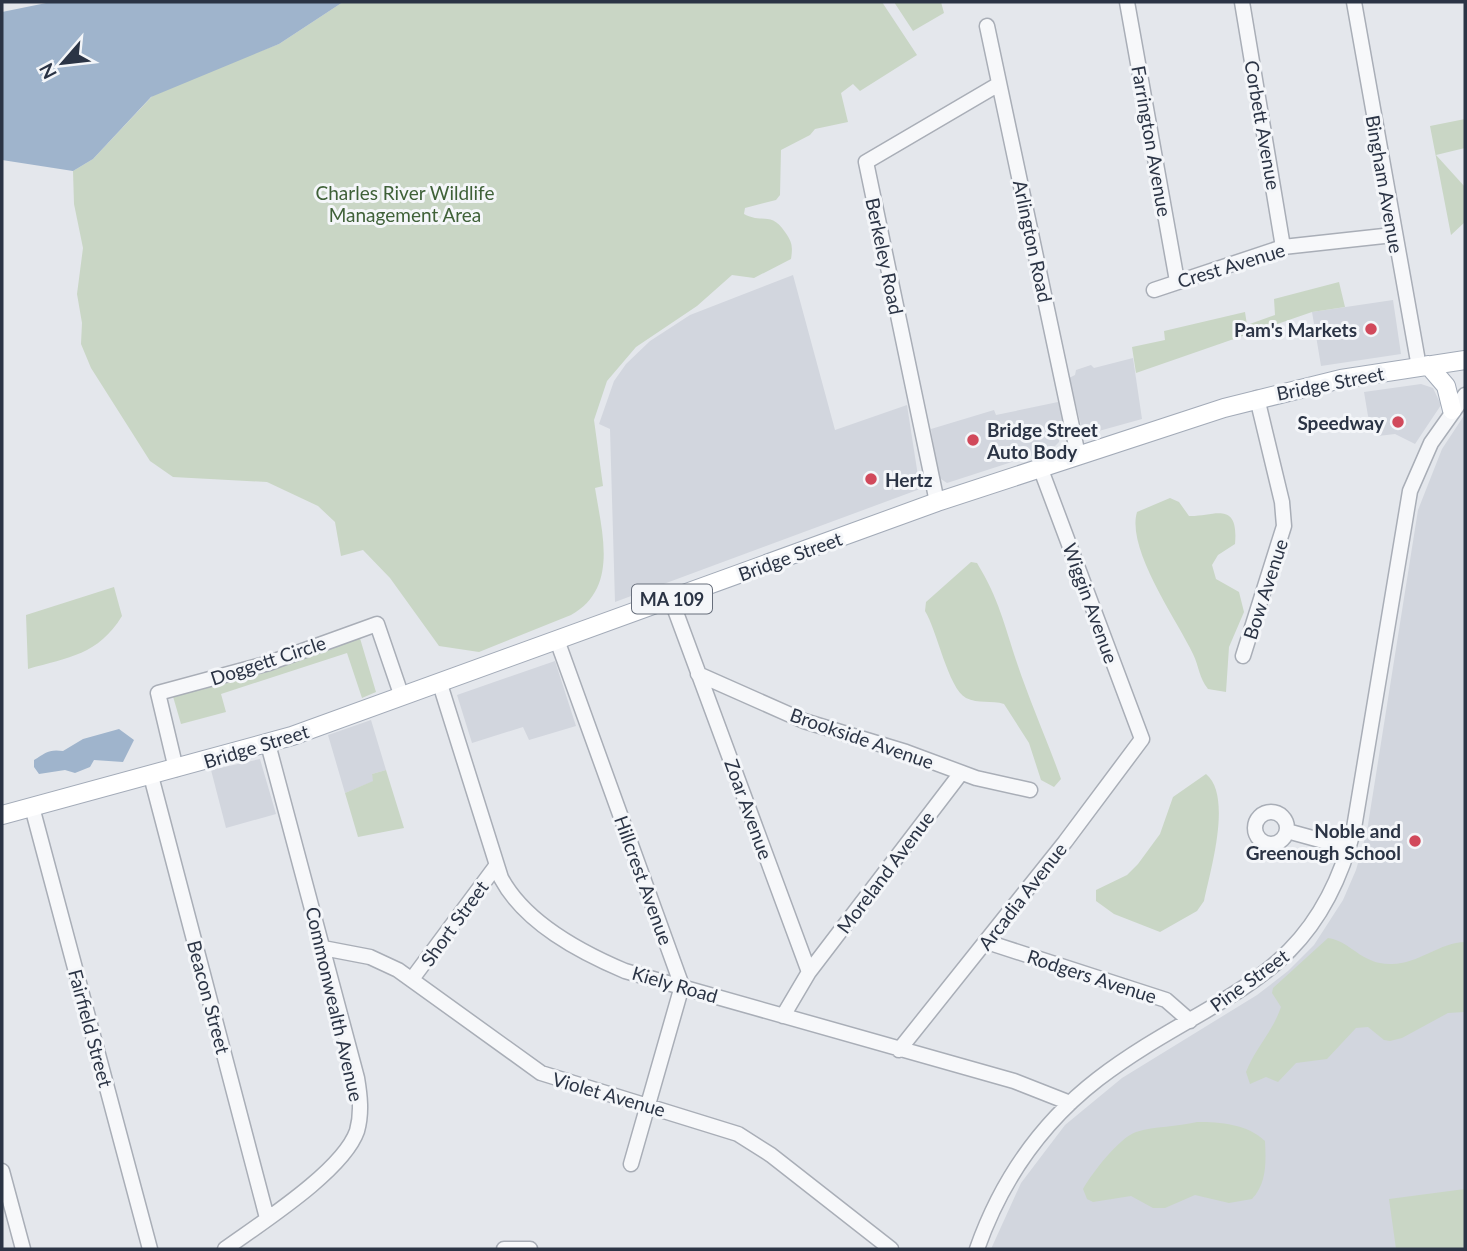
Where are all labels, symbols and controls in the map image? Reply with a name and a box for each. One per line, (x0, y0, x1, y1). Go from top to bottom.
north arrow (28, 28, 98, 98)
text: N (34, 59, 61, 83)
street label: Corbett Avenue (1240, 59, 1286, 191)
street label: Farrington Avenue (1127, 64, 1177, 218)
street label: Bingham Avenue (1362, 113, 1408, 255)
street label: Arlington Road (1009, 178, 1057, 304)
park label: Charles River Wildlife Management Area (316, 181, 495, 226)
street label: Berkeley Road (861, 195, 909, 317)
street label: Crest Avenue (1174, 238, 1288, 292)
place label: Pam's Markets (1234, 318, 1357, 341)
marker: Pam's Markets (1363, 321, 1379, 337)
street label: Bridge Street (1274, 361, 1386, 405)
place label: Speedway (1297, 411, 1385, 434)
marker: Speedway (1390, 414, 1406, 430)
place label: Bridge Street Auto Body (986, 418, 1098, 463)
marker: Bridge Street Auto Body (965, 432, 981, 448)
place label: Hertz (885, 468, 933, 491)
marker: Hertz (863, 471, 879, 487)
street label: Bridge Street (735, 527, 845, 585)
street label: Bow Avenue (1238, 536, 1292, 642)
street label: Wiggin Avenue (1059, 540, 1123, 666)
road number: MA 109 (632, 584, 712, 614)
street label: Doggett Circle (207, 631, 329, 689)
street label: Brookside Avenue (787, 703, 937, 773)
street label: Bridge Street (201, 719, 312, 773)
street label: Zoar Avenue (720, 756, 778, 862)
street label: Moreland Avenue (832, 806, 938, 938)
street label: Hillcrest Avenue (610, 812, 678, 948)
place label: Noble and Greenough School (1246, 819, 1401, 864)
marker: Noble and Greenough School (1407, 833, 1423, 849)
street label: Arcadia Avenue (973, 838, 1071, 954)
street label: Short Street (415, 876, 493, 970)
street label: Commonwealth Avenue (301, 904, 369, 1104)
street label: Beacon Street (183, 938, 235, 1057)
street label: Rodgers Avenue (1024, 944, 1160, 1008)
street label: Pine Street (1205, 944, 1293, 1016)
street label: Kiely Road (630, 961, 720, 1007)
street label: Fairfield Street (64, 966, 118, 1090)
street label: Violet Avenue (550, 1067, 668, 1121)

